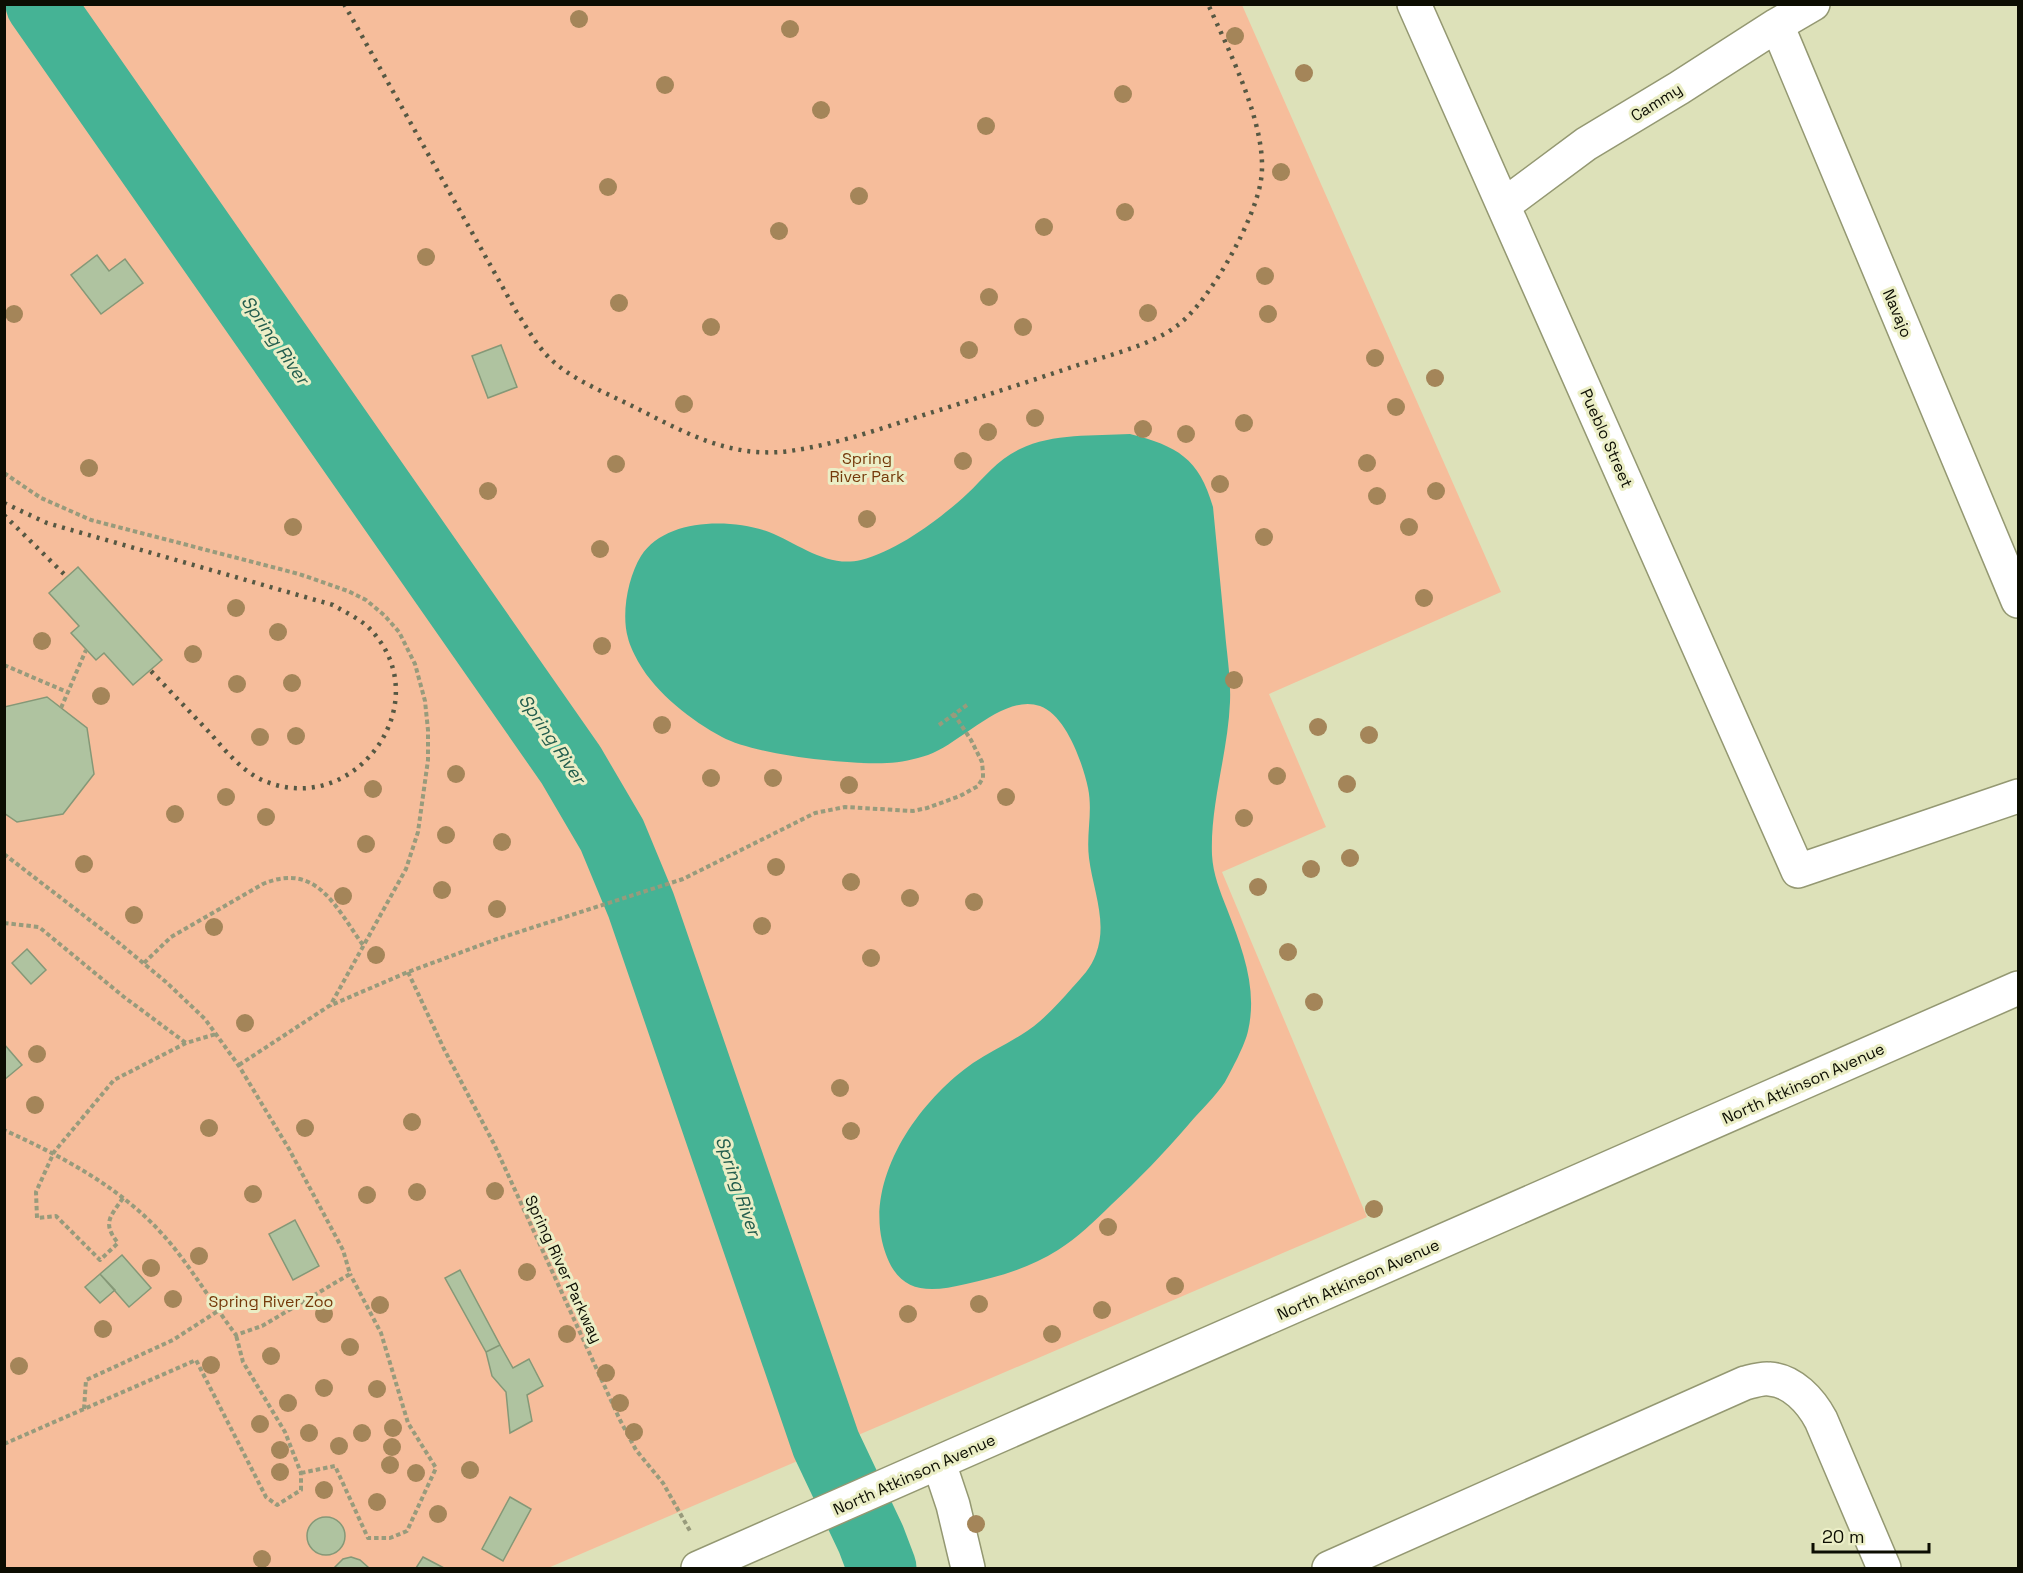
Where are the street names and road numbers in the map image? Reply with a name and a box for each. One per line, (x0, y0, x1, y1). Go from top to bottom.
street label: Cammy (1627, 79, 1686, 126)
street label: Navajo (1878, 286, 1917, 341)
street label: Pueblo Street (1575, 386, 1638, 491)
street label: North Atkinson Avenue (1719, 1038, 1888, 1129)
street label: Spring River Parkway (520, 1192, 607, 1347)
street label: North Atkinson Avenue (1274, 1234, 1443, 1325)
street label: North Atkinson Avenue (830, 1429, 999, 1520)

